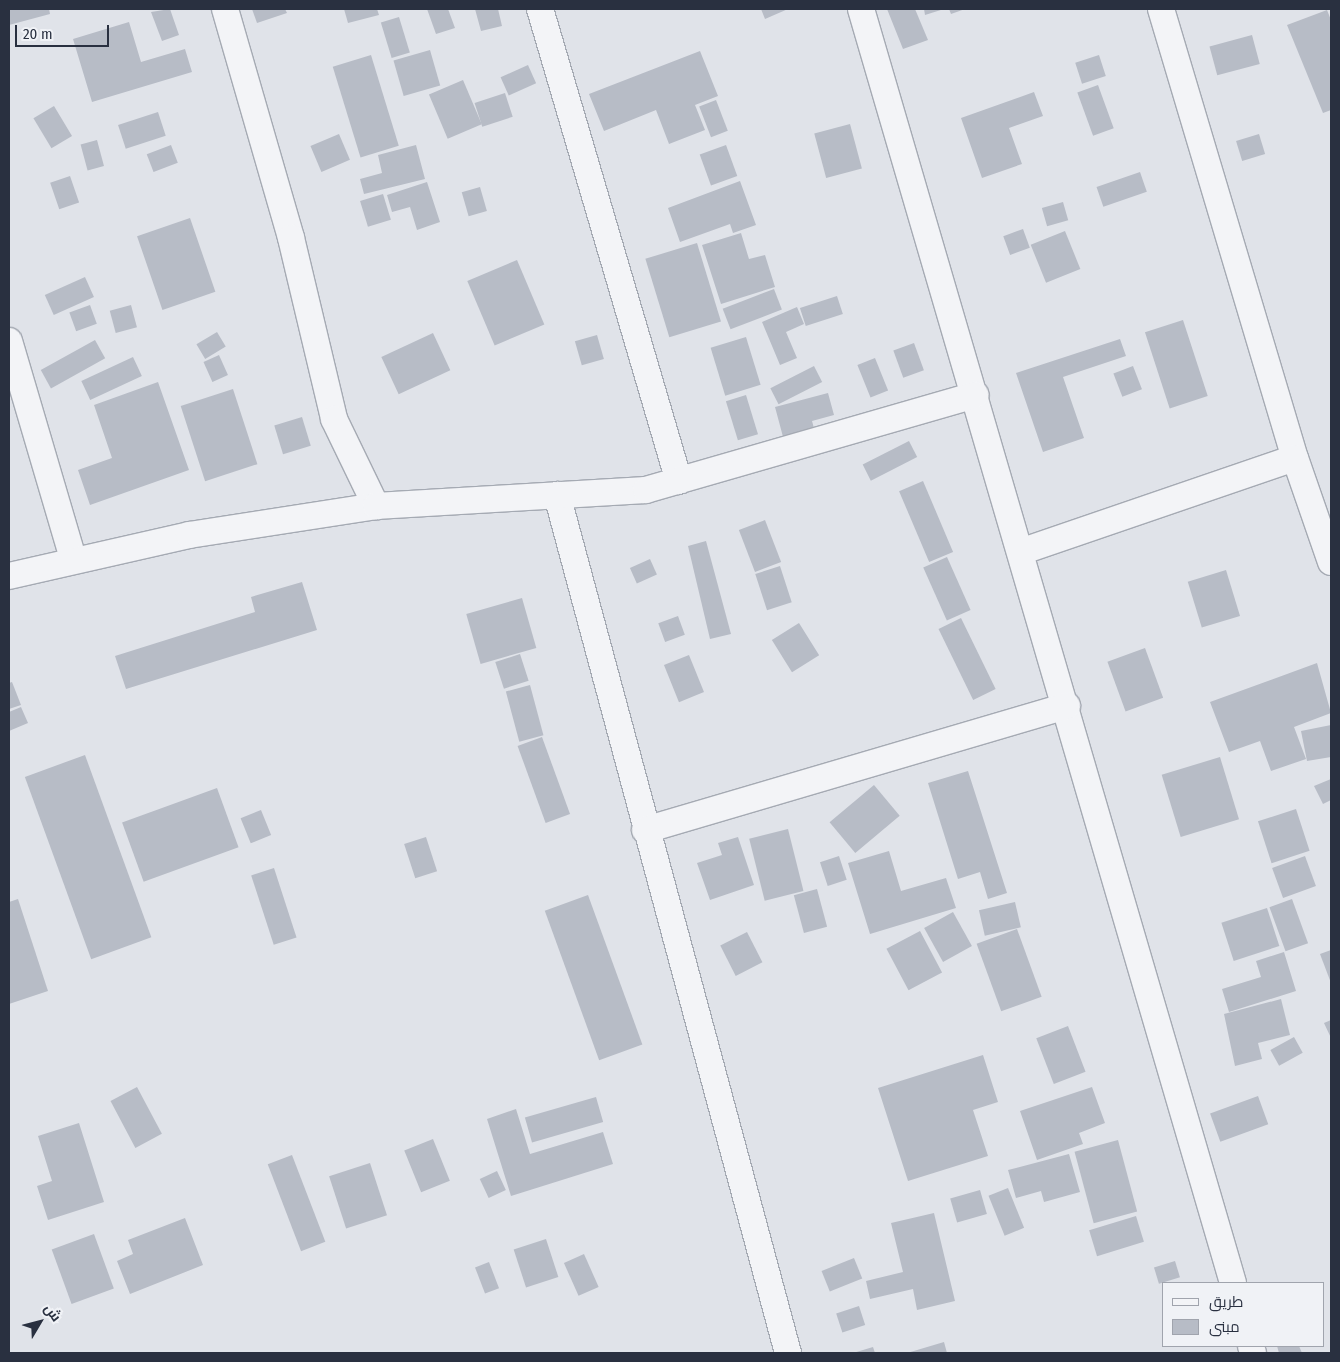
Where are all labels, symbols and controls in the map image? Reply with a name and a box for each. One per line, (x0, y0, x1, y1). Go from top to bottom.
scale bar (18, 15, 111, 47)
text: 20 m (23, 25, 53, 43)
legend (1162, 1282, 1325, 1347)
text: طريق (1209, 1293, 1243, 1311)
north arrow (15, 1297, 65, 1347)
text: ش (40, 1300, 65, 1325)
text: مبنى (1209, 1318, 1240, 1336)

